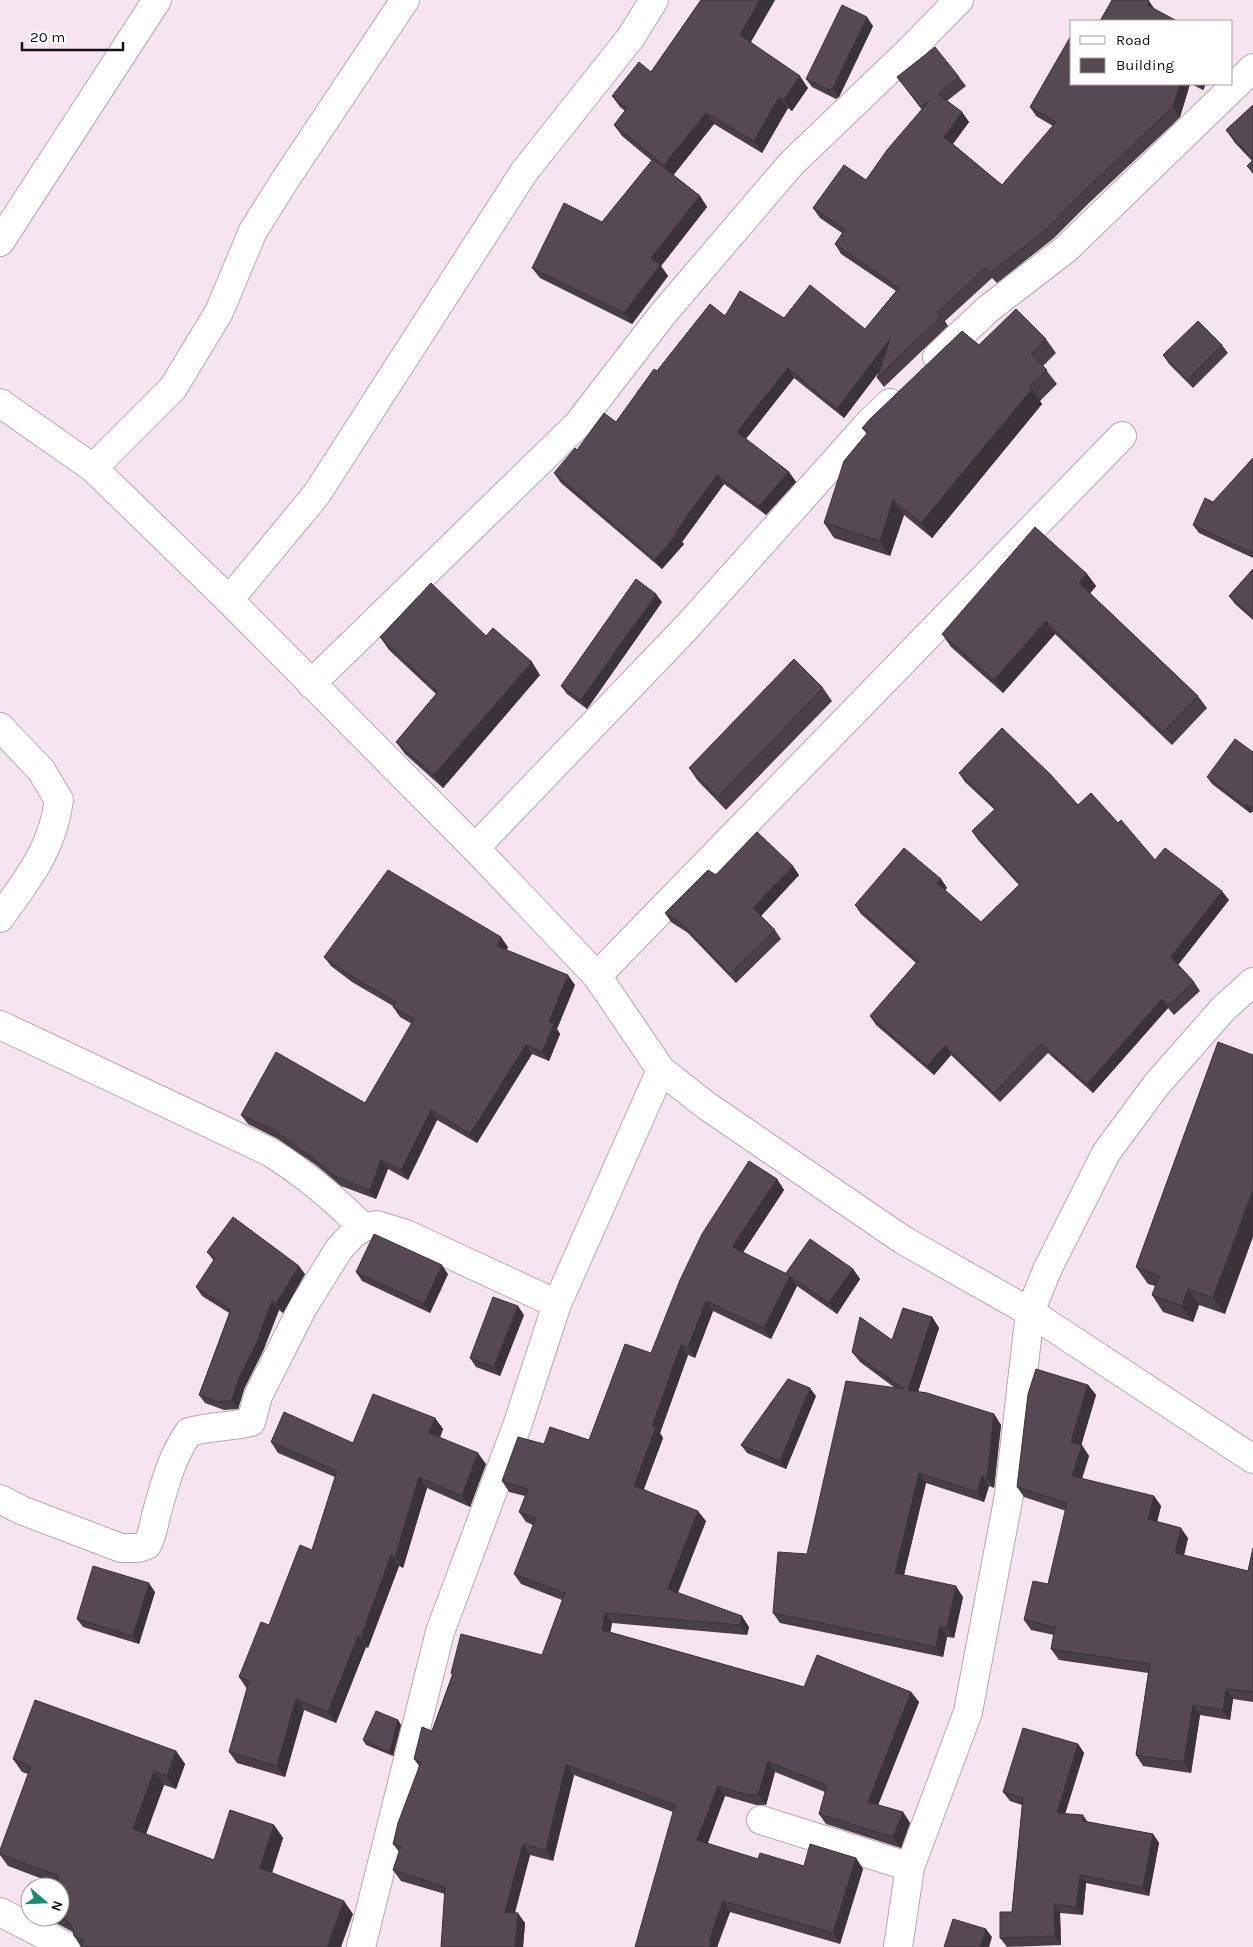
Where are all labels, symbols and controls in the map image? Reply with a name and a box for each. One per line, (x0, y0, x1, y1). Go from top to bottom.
scale bar (22, 20, 124, 52)
legend (1070, 20, 1233, 85)
text: 20 m (30, 28, 65, 46)
text: Road (1116, 31, 1151, 49)
text: Building (1116, 56, 1174, 74)
north arrow (20, 1877, 70, 1927)
text: N (47, 1899, 66, 1914)

